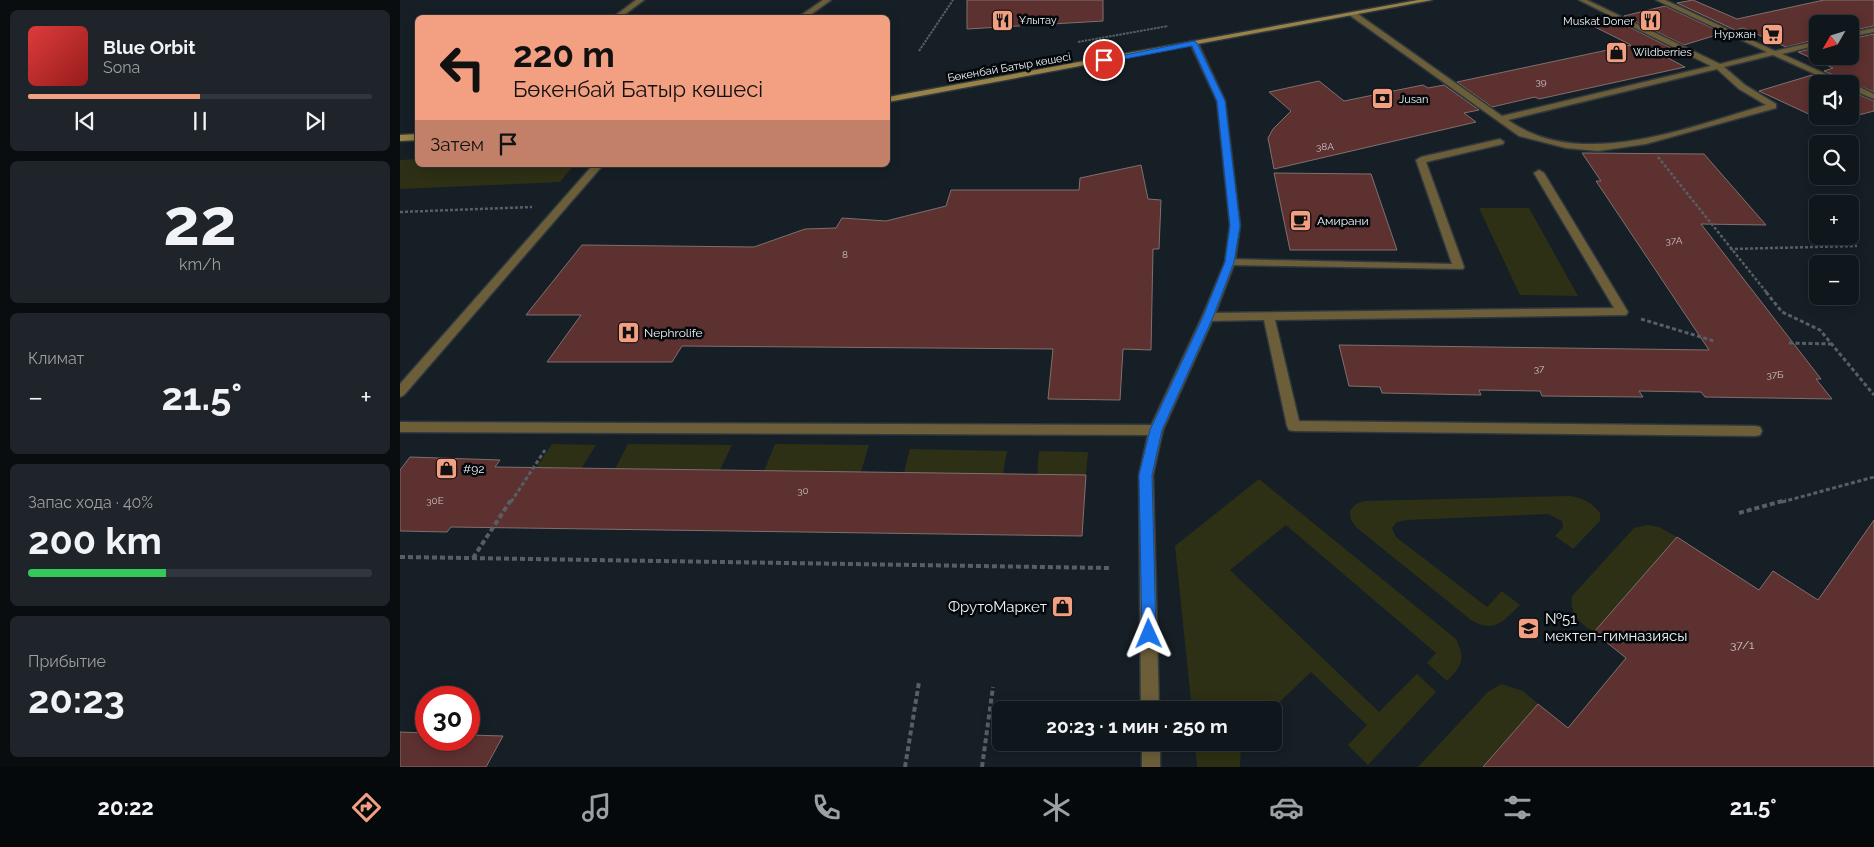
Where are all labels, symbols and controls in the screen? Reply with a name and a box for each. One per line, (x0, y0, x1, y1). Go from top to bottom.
restaurant icon: Ұлытау (991, 8, 1015, 32)
restaurant icon: Muskat Doner (1638, 9, 1662, 33)
place label: Ұлытау (1019, 14, 1057, 27)
place label: Muskat Doner (1563, 15, 1634, 28)
north arrow (1809, 15, 1859, 65)
map controls (1809, 15, 1859, 305)
supermarket icon: Нуржан (1760, 22, 1784, 46)
place label: Нуржан (1714, 28, 1756, 41)
text: 220 m (513, 34, 615, 75)
icon: left (430, 35, 495, 100)
text: Blue Orbit (103, 36, 195, 58)
pin (1083, 39, 1125, 81)
shop icon: Wildberries (1605, 40, 1629, 64)
icon: arrive (1090, 46, 1118, 74)
place label: Wildberries (1633, 46, 1692, 59)
street label: Бөкенбай Батыр көшесі (946, 50, 1072, 85)
text: Sona (103, 58, 140, 77)
button: sound (1809, 75, 1859, 125)
text: Бөкенбай Батыр көшесі (513, 76, 763, 102)
house number: 39 (1535, 76, 1547, 87)
bank icon: Jusan (1371, 87, 1395, 111)
place label: Jusan (1399, 93, 1429, 106)
icon: previous (71, 107, 99, 135)
icon: pause (186, 107, 214, 135)
icon: next (301, 107, 329, 135)
icon: arrive (494, 130, 522, 158)
text: Затем (430, 133, 484, 155)
button: search (1809, 135, 1859, 185)
house number: 38А (1316, 141, 1334, 152)
text: 22 (163, 184, 237, 260)
button: + (1809, 195, 1859, 245)
cafe icon: Амирани (1289, 209, 1313, 233)
place label: Амирани (1317, 214, 1369, 228)
house number: 37А (1666, 235, 1683, 246)
house number: 8 (842, 249, 848, 260)
text: km/h (179, 255, 221, 274)
button: − (1809, 255, 1859, 305)
hospital icon: Nephrolife (616, 321, 640, 345)
place label: Nephrolife (644, 326, 702, 340)
text: Климат (28, 349, 84, 368)
house number: 37 (1534, 363, 1545, 374)
house number: 37Б (1766, 369, 1784, 380)
text: 21.5° (161, 374, 242, 419)
text: − (28, 381, 43, 414)
text: + (360, 381, 372, 414)
shop icon: #92 (435, 457, 459, 481)
place label: #92 (463, 462, 484, 476)
house number: 30 (797, 485, 809, 496)
text: Запас хода · 40% (28, 493, 153, 512)
house number: 30Е (426, 495, 444, 506)
text: 200 km (28, 518, 162, 563)
shop icon: ФрутоМаркет (1051, 595, 1075, 619)
place label: ФрутоМаркет (948, 598, 1047, 616)
position arrow (1122, 607, 1174, 659)
place label: №51 мектеп-гимназиясы (1545, 610, 1687, 645)
school or university icon: №51 мектеп-гимназиясы (1517, 616, 1541, 640)
house number: 37/1 (1730, 638, 1754, 652)
text: Прибытие (28, 652, 106, 671)
text: 20:23 (28, 677, 125, 722)
speed limit sign: 30 (415, 686, 480, 751)
text: 20:23 · 1 мин · 250 m (1046, 715, 1228, 737)
icon: directions (349, 790, 384, 825)
icon: music (579, 790, 614, 825)
icon: phone (809, 790, 844, 825)
icon: climate (1039, 790, 1074, 825)
icon: car (1269, 790, 1304, 825)
icon: filters (1500, 790, 1535, 825)
text: 20:22 (98, 794, 154, 820)
text: 21.5° (1730, 794, 1776, 820)

